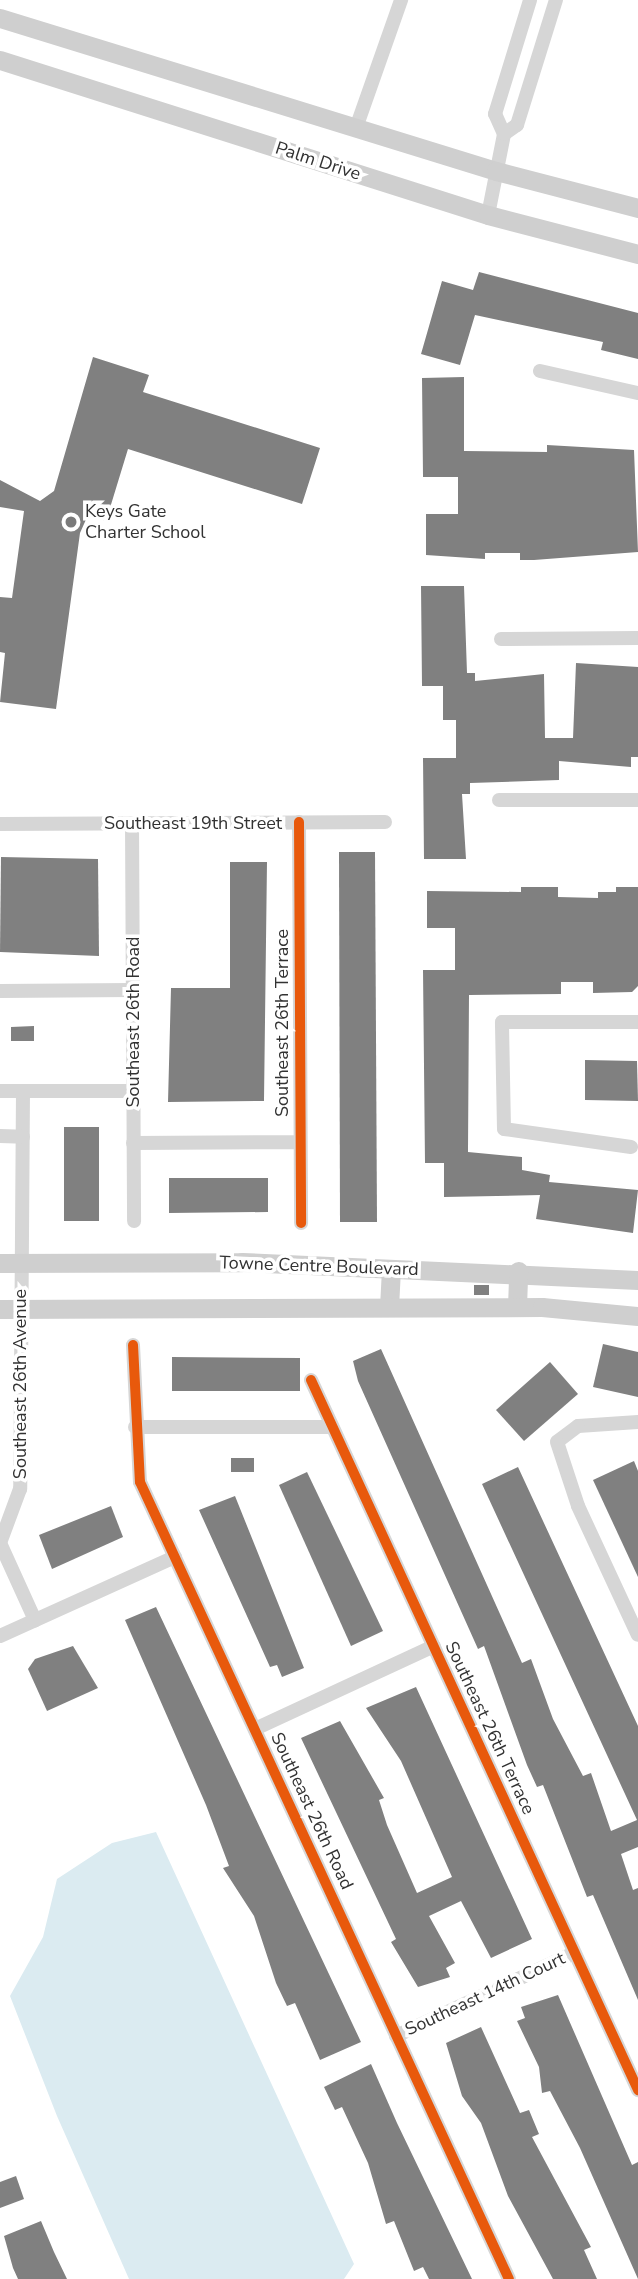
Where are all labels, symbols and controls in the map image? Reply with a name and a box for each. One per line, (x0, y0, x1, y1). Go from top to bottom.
street label: Palm Drive (273, 137, 363, 185)
place label: Keys Gate Charter School (85, 501, 206, 544)
marker: Keys Gate Charter School (63, 514, 79, 530)
street label: Southeast 19th Street (104, 812, 282, 834)
street label: Southeast 26th Terrace (271, 929, 293, 1117)
street label: Southeast 26th Road (122, 937, 144, 1107)
street label: Towne Centre Boulevard (219, 1252, 419, 1280)
street label: Southeast 26th Avenue (9, 1289, 31, 1479)
street label: Southeast 26th Terrace (440, 1638, 540, 1818)
street label: Southeast 26th Road (266, 1729, 358, 1893)
street label: Southeast 14th Court (402, 1947, 568, 2041)

